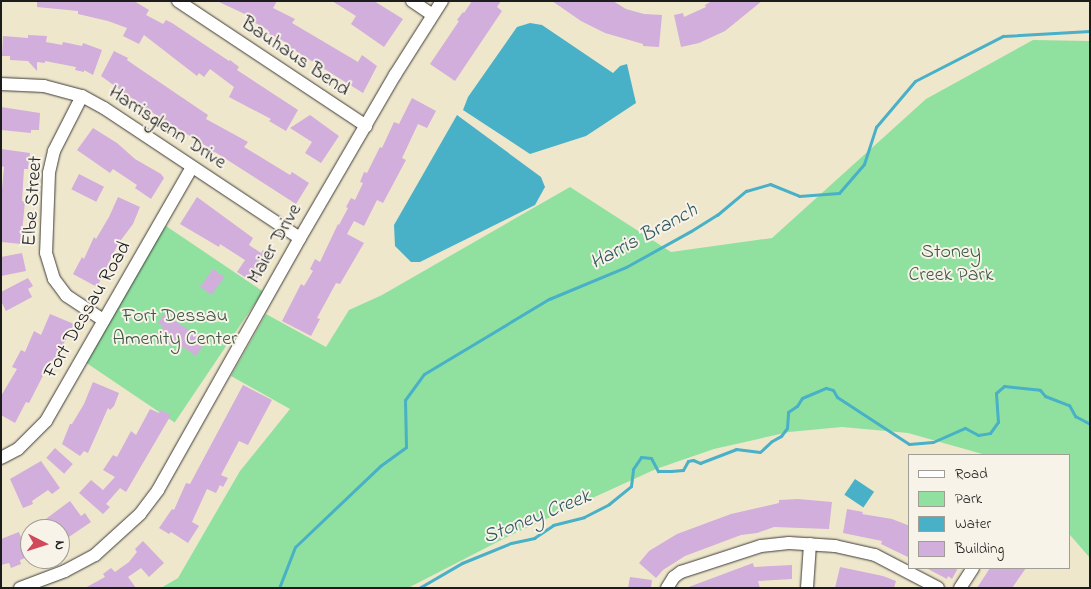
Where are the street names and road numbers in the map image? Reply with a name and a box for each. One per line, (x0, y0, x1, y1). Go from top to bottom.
street label: Bauhaus Bend (236, 12, 354, 102)
street label: Harrisglenn Drive (104, 81, 230, 175)
street label: Elbe Street (18, 155, 48, 247)
street label: Maier Drive (242, 200, 308, 288)
street label: Fort Dessau Road (39, 237, 137, 383)

